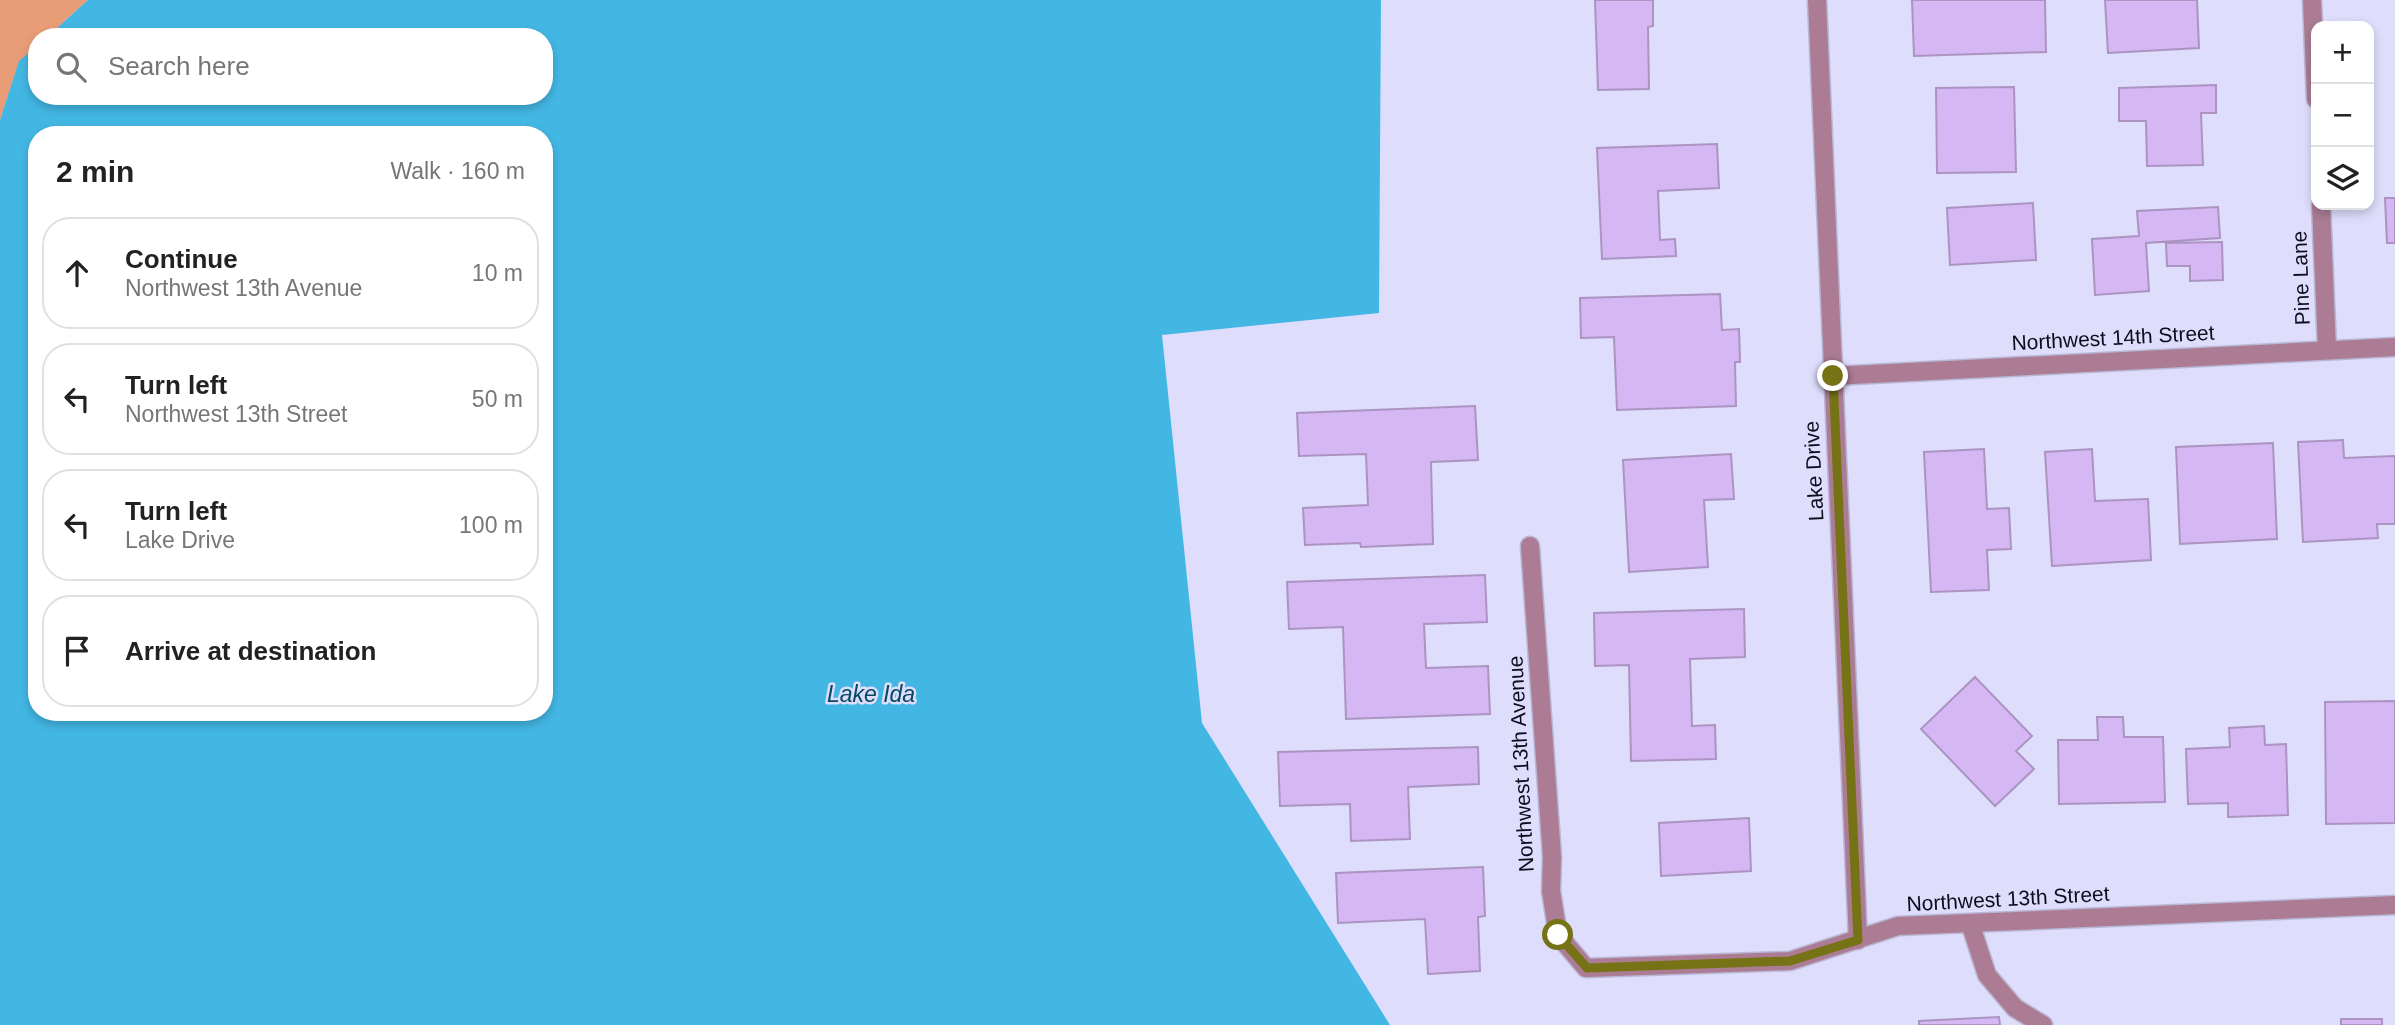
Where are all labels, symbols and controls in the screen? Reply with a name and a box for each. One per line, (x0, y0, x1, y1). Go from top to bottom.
map controls (2311, 21, 2374, 210)
button: + (2311, 21, 2374, 84)
search box (28, 28, 553, 105)
icon: search (52, 48, 90, 86)
text: Search here (108, 51, 250, 81)
button: − (2311, 84, 2374, 147)
button: layers (2311, 147, 2374, 210)
text: 2 min (56, 155, 134, 188)
text: Walk · 160 m (390, 158, 525, 184)
street label: Pine Lane (2287, 230, 2314, 326)
text: Continue (125, 244, 238, 274)
icon: ahead (58, 254, 96, 292)
text: 10 m (472, 260, 523, 286)
text: Northwest 13th Avenue (125, 275, 362, 301)
street label: Northwest 14th Street (2011, 321, 2215, 354)
route end (1817, 360, 1848, 391)
text: Turn left (125, 370, 227, 400)
icon: left (58, 380, 96, 418)
text: 50 m (472, 386, 523, 412)
text: Northwest 13th Street (125, 401, 347, 427)
street label: Lake Drive (1799, 420, 1828, 522)
text: Turn left (125, 496, 227, 526)
icon: left (58, 506, 96, 544)
text: 100 m (459, 512, 523, 538)
text: Lake Drive (125, 527, 235, 553)
icon: arrive (58, 632, 96, 670)
text: Arrive at destination (125, 636, 376, 666)
street label: Northwest 13th Avenue (1503, 655, 1538, 873)
water label: Lake Ida (827, 681, 915, 707)
street label: Northwest 13th Street (1906, 882, 2110, 915)
route start (1542, 919, 1573, 950)

